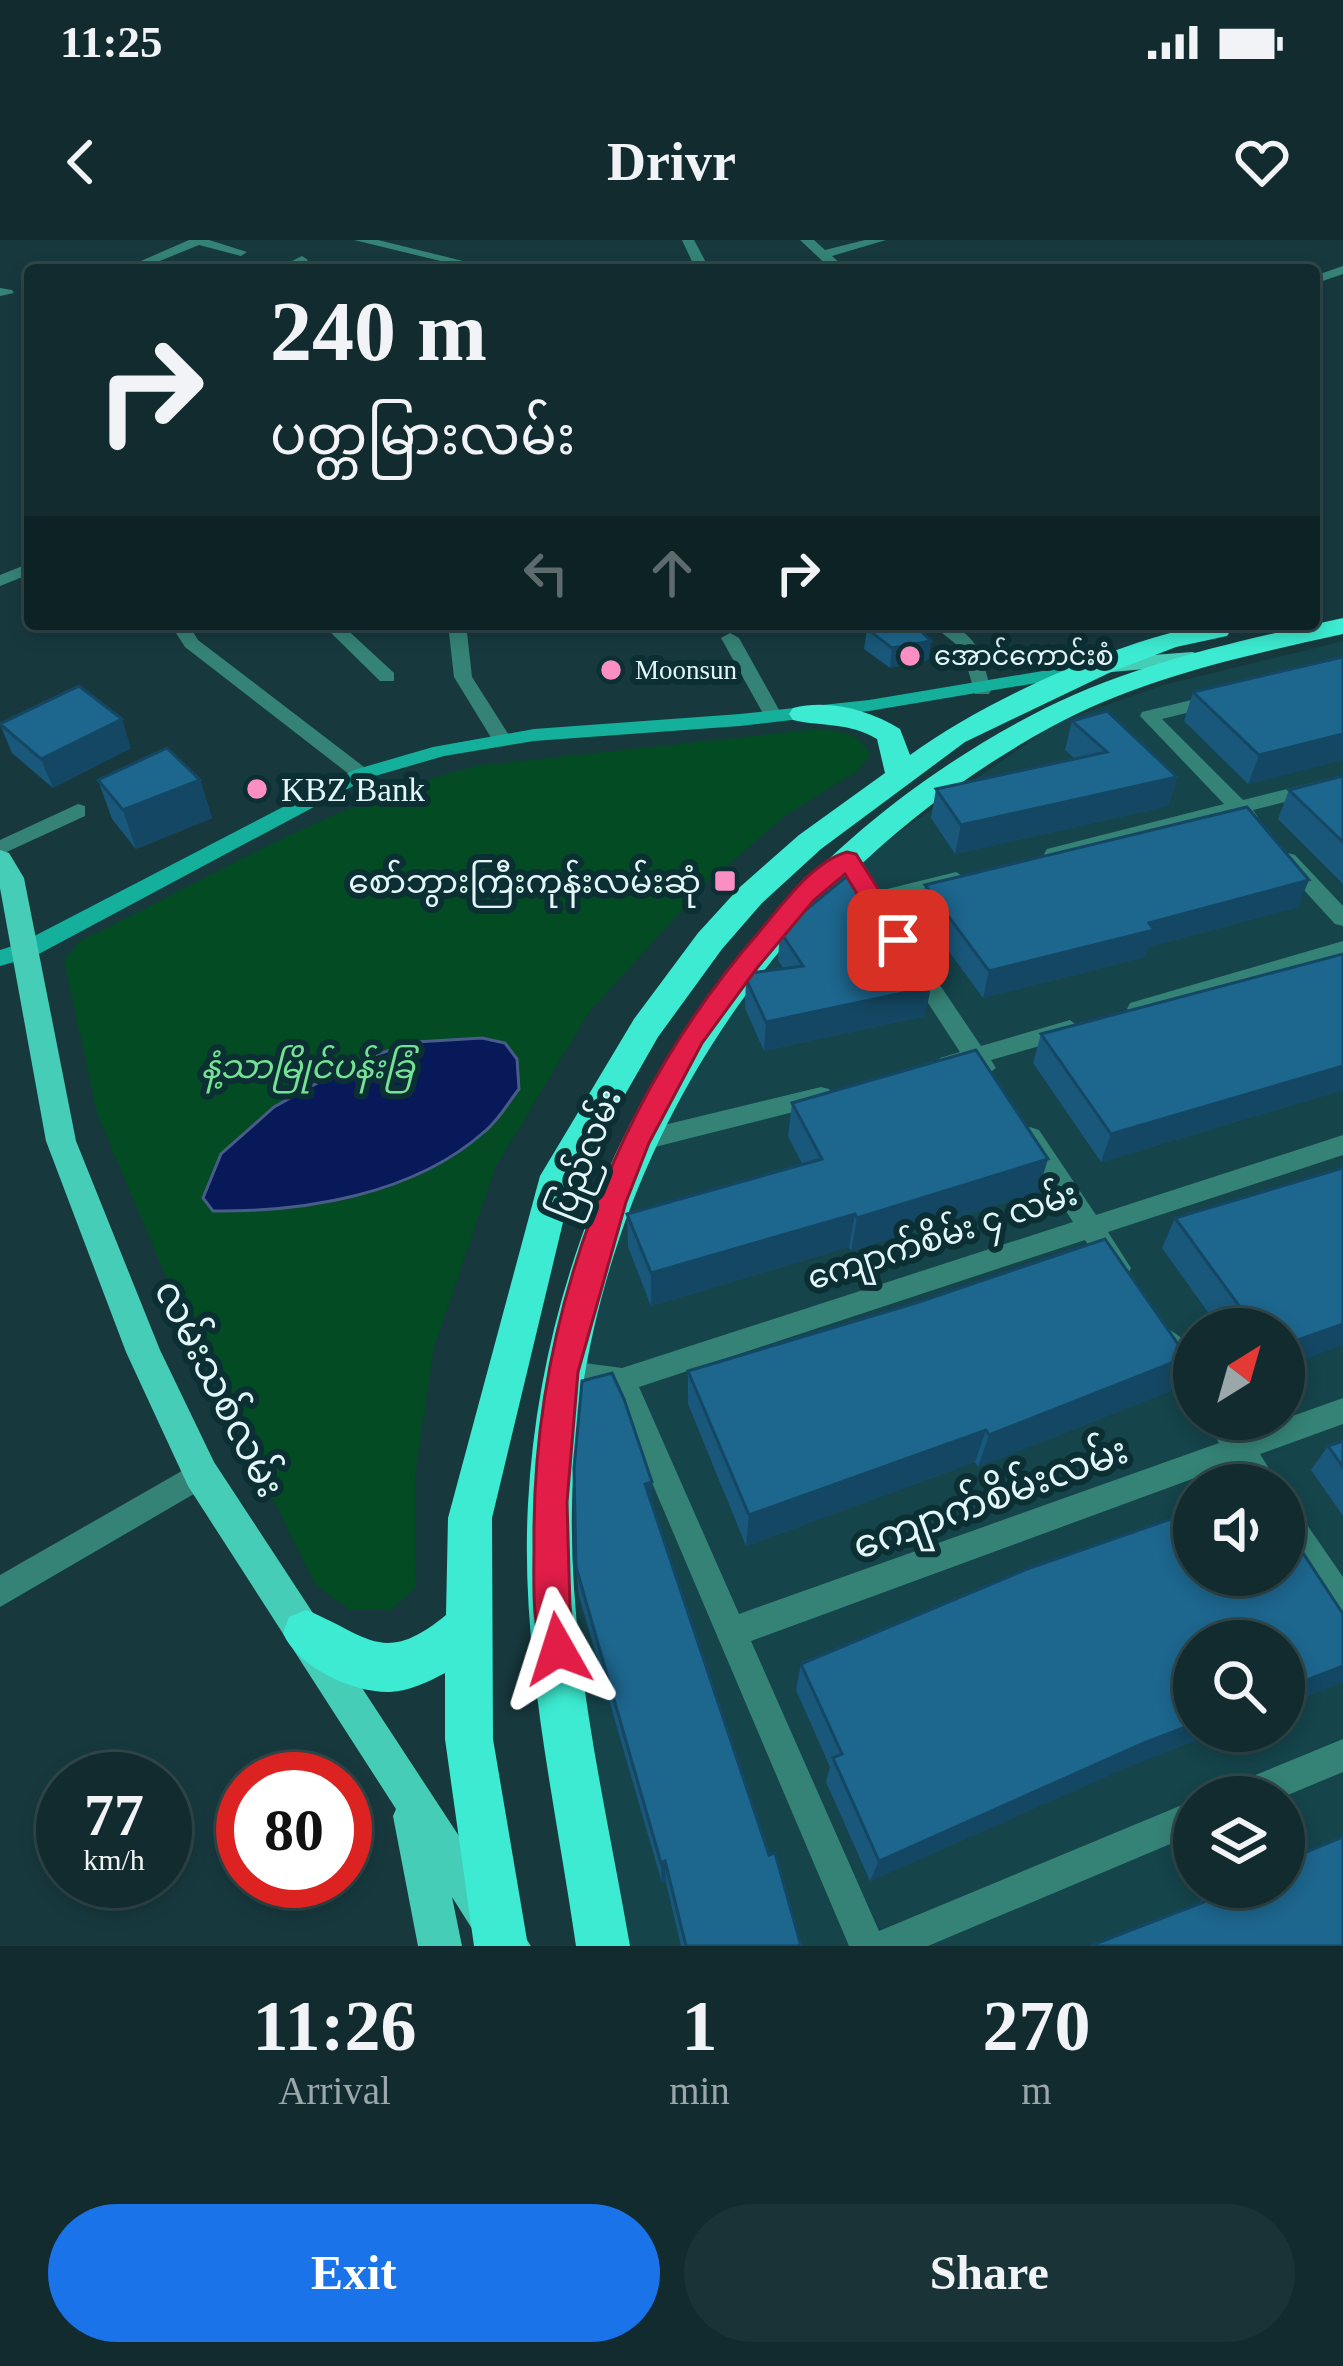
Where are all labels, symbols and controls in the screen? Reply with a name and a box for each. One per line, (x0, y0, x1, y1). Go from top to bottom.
text: 11:25 (60, 17, 163, 67)
icon: back (48, 129, 114, 195)
icon: heart (1229, 129, 1295, 195)
text: Drivr (607, 132, 736, 192)
text: 240 m (270, 285, 487, 378)
icon: right (72, 312, 228, 468)
text: ပတ္တမြားလမ်း (270, 406, 575, 466)
icon: left (513, 540, 579, 606)
icon: ahead (639, 540, 705, 606)
icon: right (765, 540, 831, 606)
place label: အောင်ကောင်းစံ (934, 637, 1114, 671)
marker: အောင်ကောင်းစံ (897, 643, 923, 669)
place label: Moonsun (635, 655, 738, 685)
marker: Moonsun (598, 657, 624, 683)
place label: KBZ Bank (281, 772, 425, 808)
marker: KBZ Bank (244, 776, 270, 802)
place label: စော်ဘွားကြီးကုန်းလမ်းဆုံ (348, 859, 701, 908)
marker: စော်ဘွားကြီးကုန်းလမ်းဆုံ (712, 868, 738, 894)
pin (847, 889, 949, 991)
icon: arrive (865, 907, 931, 973)
park label: နံ့သာမြိုင်ပန်းခြံ (201, 1044, 420, 1094)
street label: ပြည်လမ်း (539, 1082, 636, 1228)
street label: ကျောက်စိမ်း ၄ လမ်း (801, 1171, 1084, 1304)
street label: လမ်းသစ်လမ်း (146, 1271, 296, 1504)
north arrow (1173, 1308, 1305, 1440)
map controls (1173, 1308, 1305, 1908)
street label: ကျောက်စိမ်းလမ်း (845, 1424, 1137, 1577)
button: sound (1173, 1464, 1305, 1596)
position arrow (495, 1586, 621, 1712)
button: search (1173, 1620, 1305, 1752)
speed limit sign: 80 (216, 1752, 372, 1908)
button: layers (1173, 1776, 1305, 1908)
text: 77 (84, 1782, 144, 1848)
text: km/h (83, 1843, 145, 1876)
text: 11:26 (253, 1986, 417, 2066)
text: 1 (682, 1986, 718, 2066)
text: 270 (982, 1986, 1090, 2066)
text: Arrival (278, 2069, 391, 2112)
text: min (669, 2069, 730, 2112)
text: m (1021, 2069, 1052, 2112)
button: Exit (48, 2204, 660, 2342)
button: Share (684, 2204, 1295, 2342)

